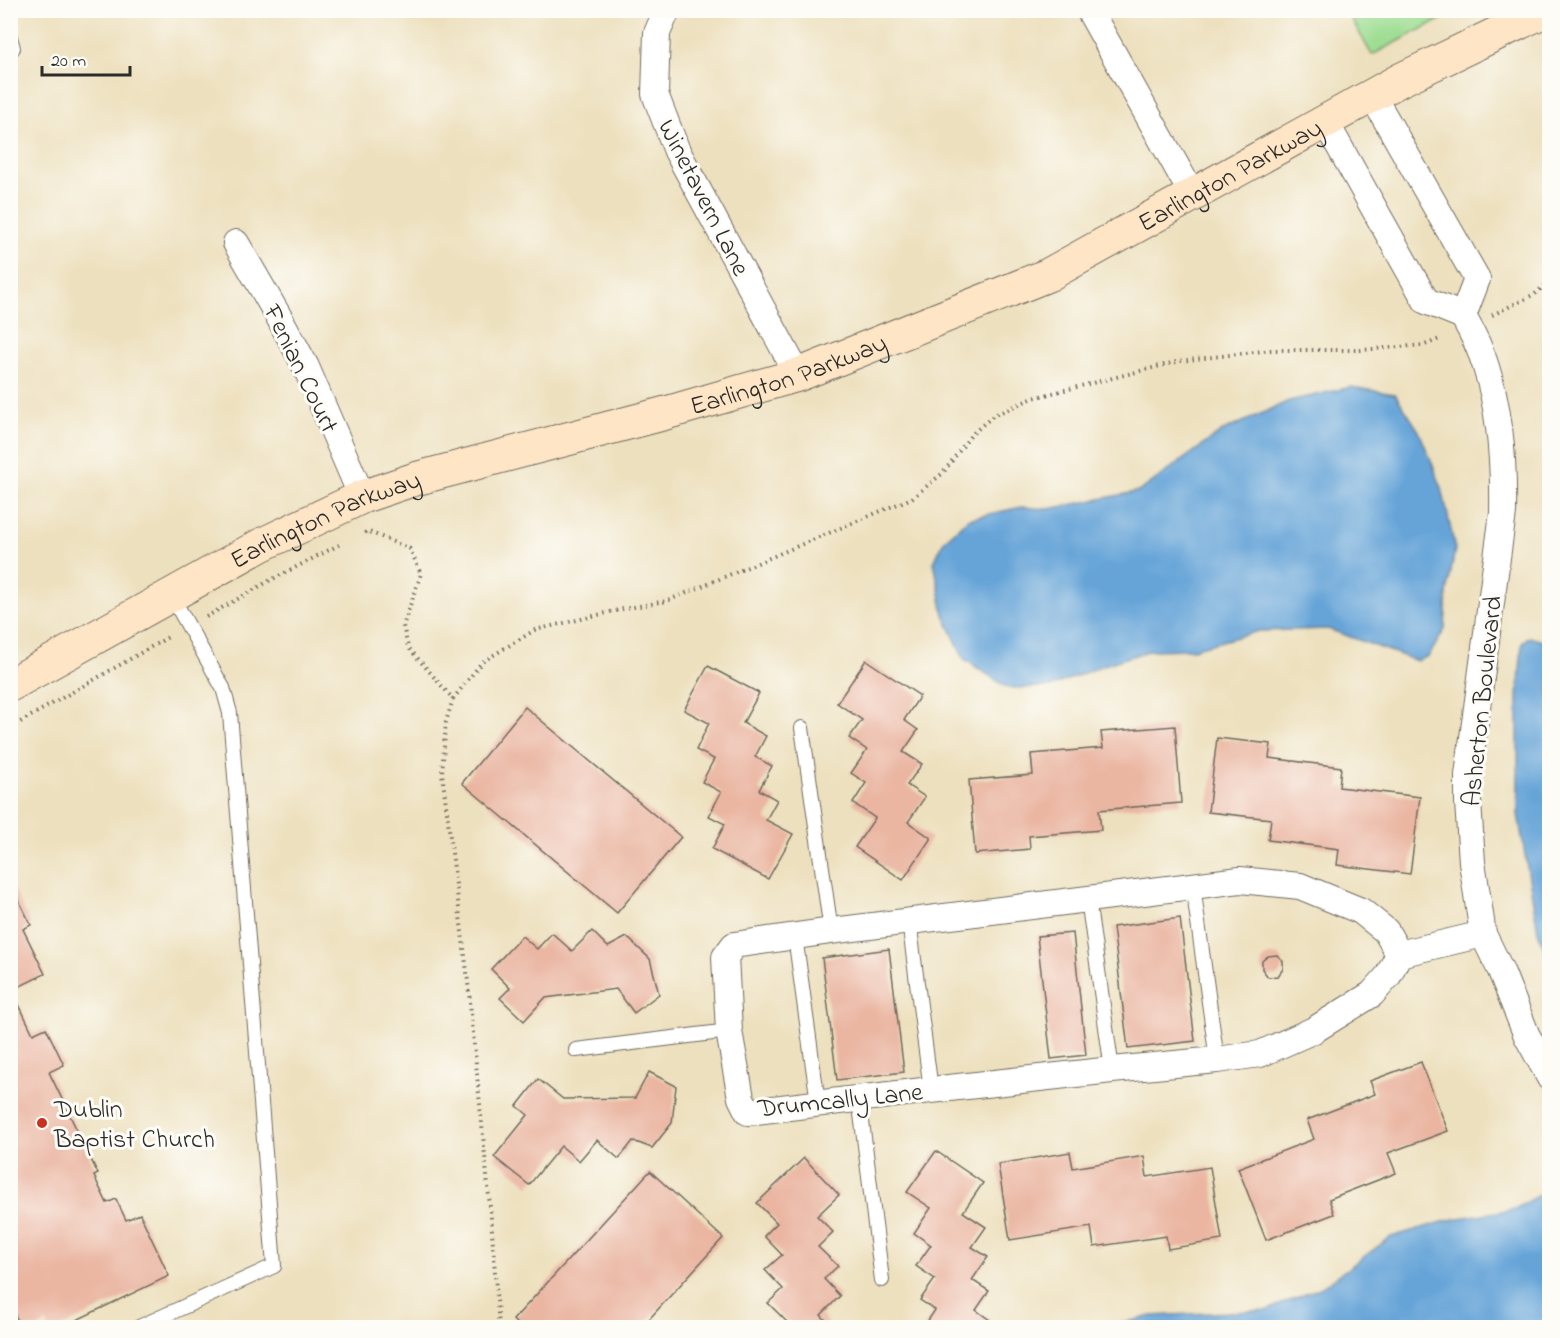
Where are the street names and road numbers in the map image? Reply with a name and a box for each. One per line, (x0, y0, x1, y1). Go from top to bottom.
street label: Earlington Parkway (1132, 111, 1330, 243)
street label: Winetavern Lane (647, 113, 758, 284)
street label: Fenian Court (251, 298, 347, 440)
street label: Earlington Parkway (686, 325, 893, 427)
street label: Earlington Parkway (224, 462, 426, 580)
street label: Asherton Boulevard (1454, 594, 1514, 808)
street label: Drumcally Lane (755, 1074, 925, 1130)

